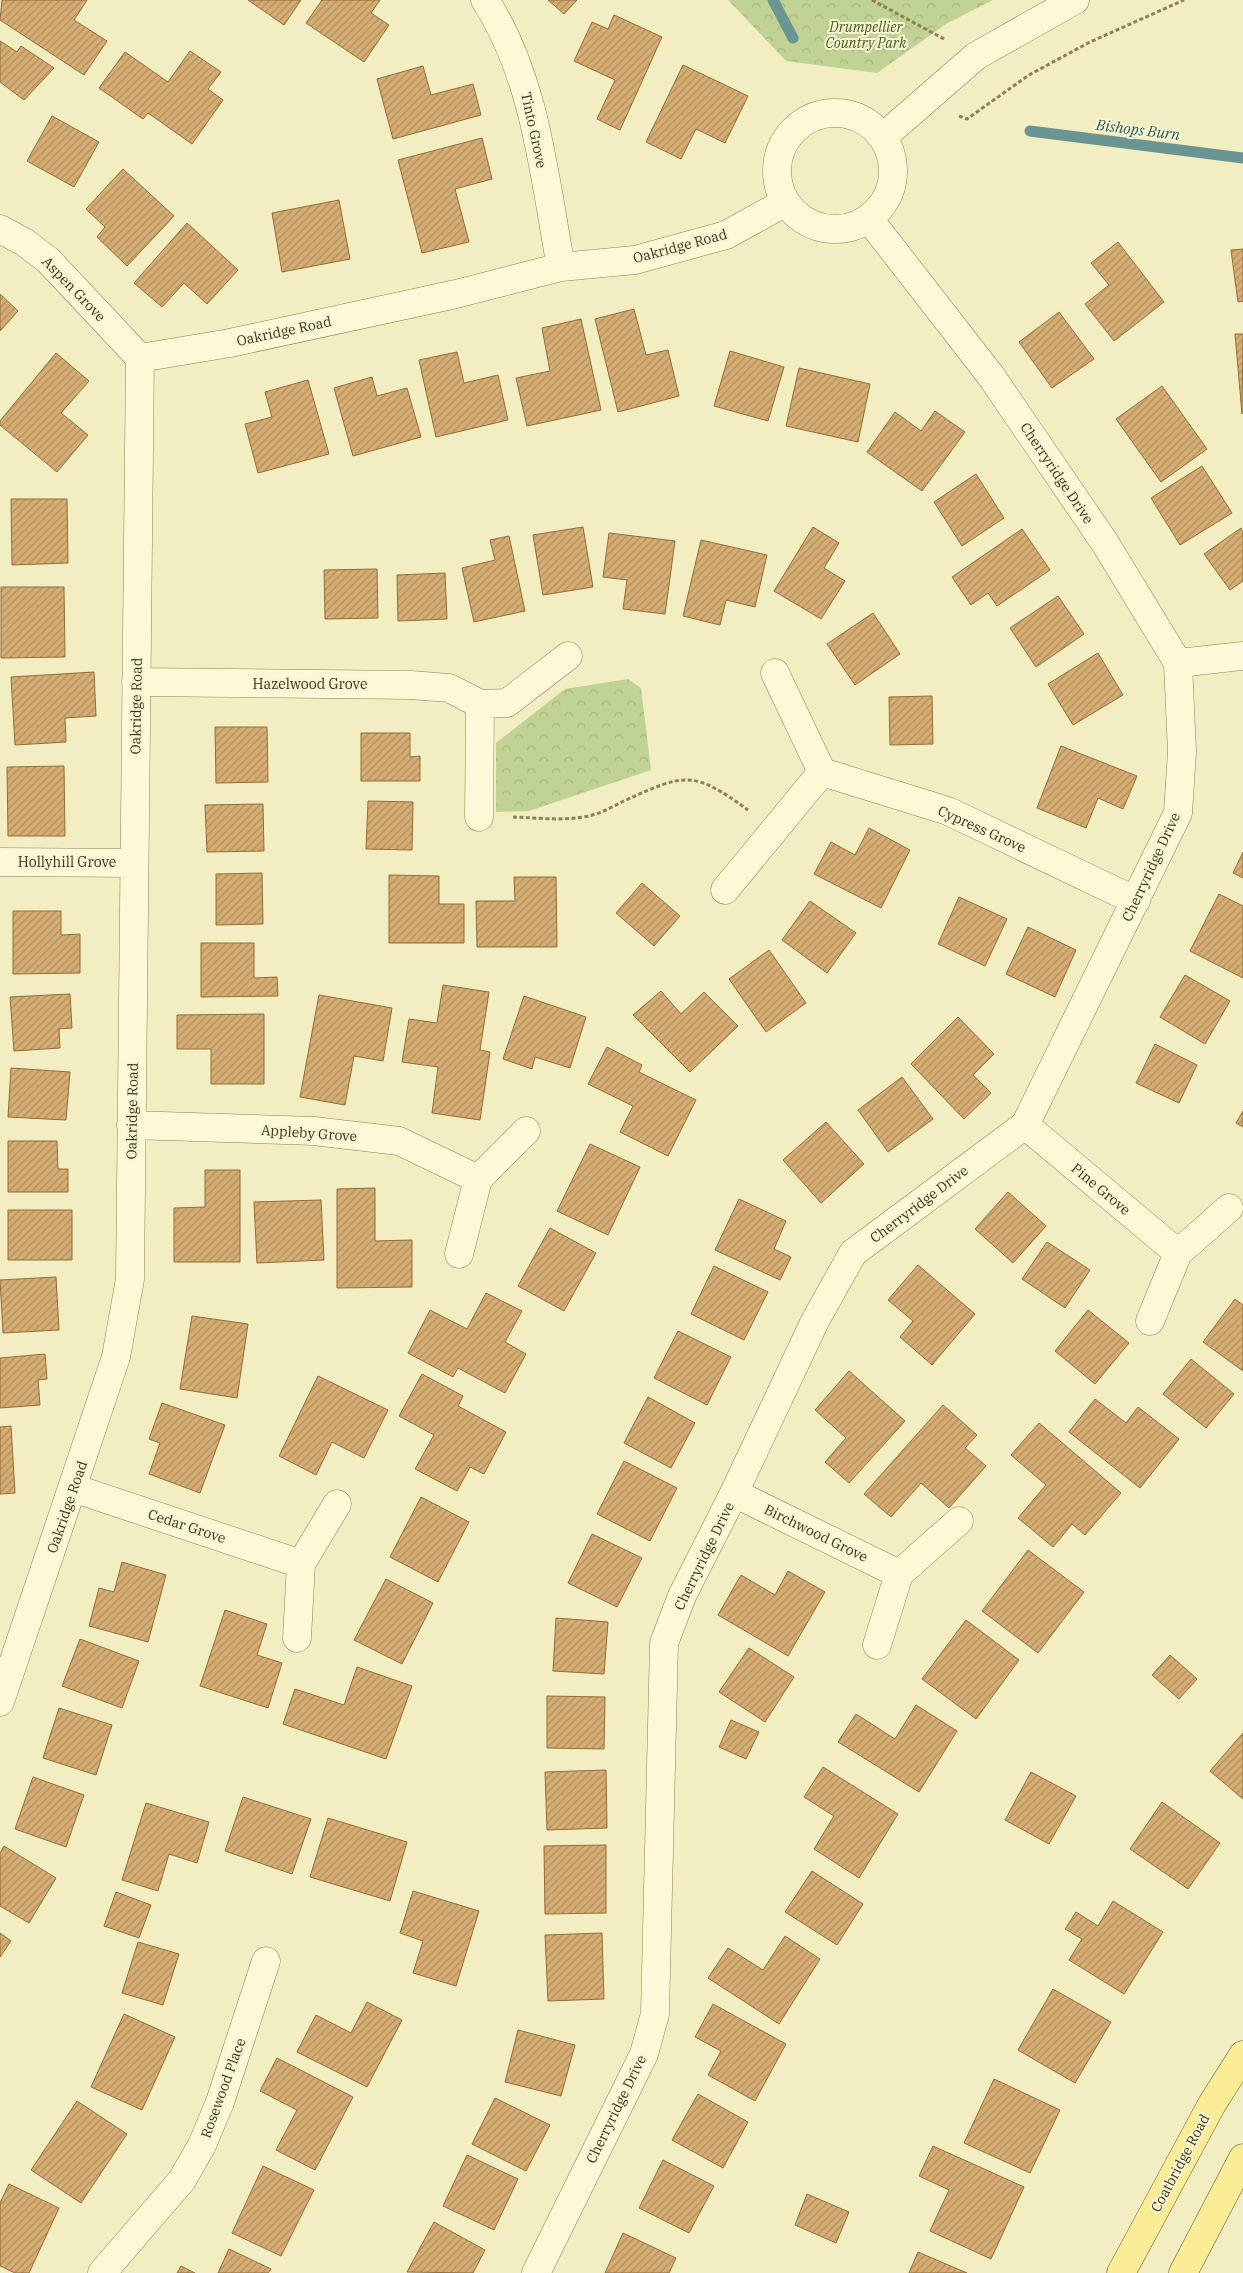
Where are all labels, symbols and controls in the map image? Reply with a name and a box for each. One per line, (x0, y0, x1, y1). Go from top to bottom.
park label: Drumpellier Country Park (826, 18, 907, 52)
street label: Tinto Grove (517, 90, 551, 170)
water label: Bishops Burn (1094, 115, 1182, 144)
street label: Oakridge Road (631, 225, 729, 267)
street label: Aspen Grove (38, 253, 110, 325)
street label: Oakridge Road (235, 312, 334, 350)
street label: Cherryridge Drive (1016, 419, 1098, 527)
street label: Oakridge Road (126, 657, 146, 754)
street label: Hazelwood Grove (253, 675, 367, 693)
street label: Cypress Grove (935, 802, 1029, 856)
street label: Cherryridge Drive (1118, 810, 1184, 924)
street label: Hollyhill Grove (18, 853, 116, 871)
street label: Oakridge Road (122, 1062, 142, 1159)
street label: Appleby Grove (260, 1121, 358, 1145)
street label: Pine Grove (1068, 1159, 1134, 1219)
street label: Cherryridge Drive (866, 1161, 972, 1247)
street label: Oakridge Road (43, 1458, 91, 1556)
street label: Cherryridge Drive (670, 1499, 738, 1613)
street label: Birchwood Grove (761, 1500, 871, 1566)
street label: Cedar Grove (146, 1505, 228, 1547)
street label: Rosewood Place (197, 2035, 249, 2141)
street label: Cherryridge Drive (582, 2052, 650, 2166)
street label: Coatbridge Road (1147, 2110, 1214, 2215)

